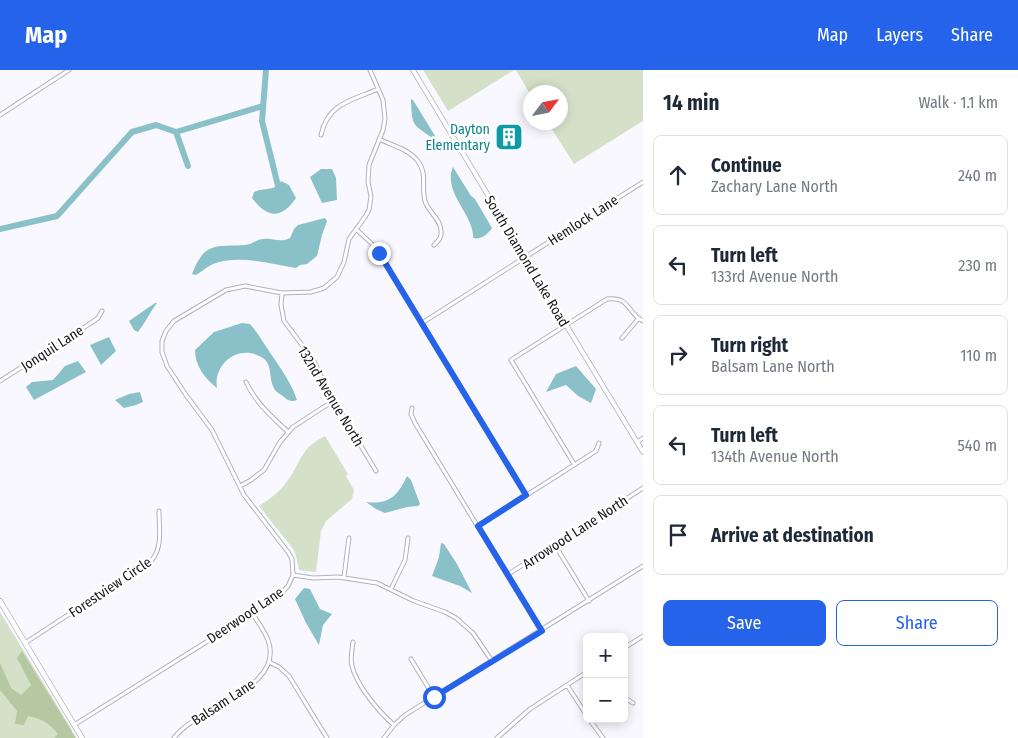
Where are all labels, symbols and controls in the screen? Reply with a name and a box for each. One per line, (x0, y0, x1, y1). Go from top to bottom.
text: Map (25, 21, 67, 49)
text: Map (817, 24, 848, 46)
text: Layers (876, 24, 923, 46)
text: Share (951, 24, 993, 46)
north arrow (523, 85, 568, 130)
text: 14 min (663, 90, 720, 116)
text: Walk · 1.1 km (918, 93, 998, 112)
place label: Dayton Elementary (425, 121, 491, 154)
building icon: Dayton Elementary (494, 122, 524, 152)
text: Continue (711, 154, 782, 177)
icon: ahead (664, 161, 692, 189)
text: 240 m (958, 166, 997, 185)
text: Zachary Lane North (711, 177, 838, 196)
street label: Hemlock Lane (545, 191, 622, 249)
street label: South Diamond Lake Road (481, 192, 573, 330)
route end (368, 242, 391, 265)
text: Turn left (711, 244, 778, 267)
icon: left (664, 251, 692, 279)
text: 230 m (958, 256, 997, 275)
text: 133rd Avenue North (711, 267, 838, 286)
street label: Jonquil Lane (18, 322, 87, 375)
text: Turn right (711, 334, 788, 357)
icon: right (664, 341, 692, 369)
street label: 132nd Avenue North (294, 343, 367, 450)
text: 110 m (960, 346, 997, 365)
text: Balsam Lane North (711, 357, 835, 376)
text: Turn left (711, 424, 778, 447)
icon: left (664, 431, 692, 459)
text: 540 m (958, 436, 997, 455)
text: 134th Avenue North (711, 447, 839, 466)
street label: Arrowood Lane North (519, 492, 631, 573)
icon: arrive (664, 521, 692, 549)
text: Arrive at destination (711, 524, 874, 547)
street label: Forestview Circle (66, 554, 155, 621)
street label: Deerwood Lane (204, 583, 287, 647)
button: Save (663, 600, 826, 646)
button: Share (836, 600, 998, 646)
map controls (583, 633, 628, 723)
button: + (583, 633, 628, 678)
street label: Balsam Lane (188, 676, 258, 729)
button: − (583, 678, 628, 723)
route start (423, 686, 446, 709)

